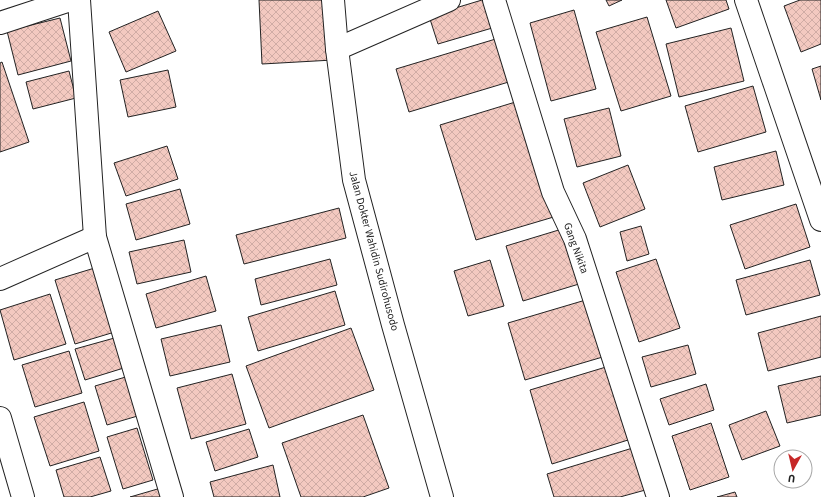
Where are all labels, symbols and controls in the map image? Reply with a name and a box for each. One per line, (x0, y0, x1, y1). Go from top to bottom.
street label: Jalan Dokter Wahidin Sudirohusodo (345, 169, 403, 333)
street label: Gang Nikita (560, 220, 592, 276)
north arrow (773, 449, 813, 489)
text: U (787, 470, 796, 486)

